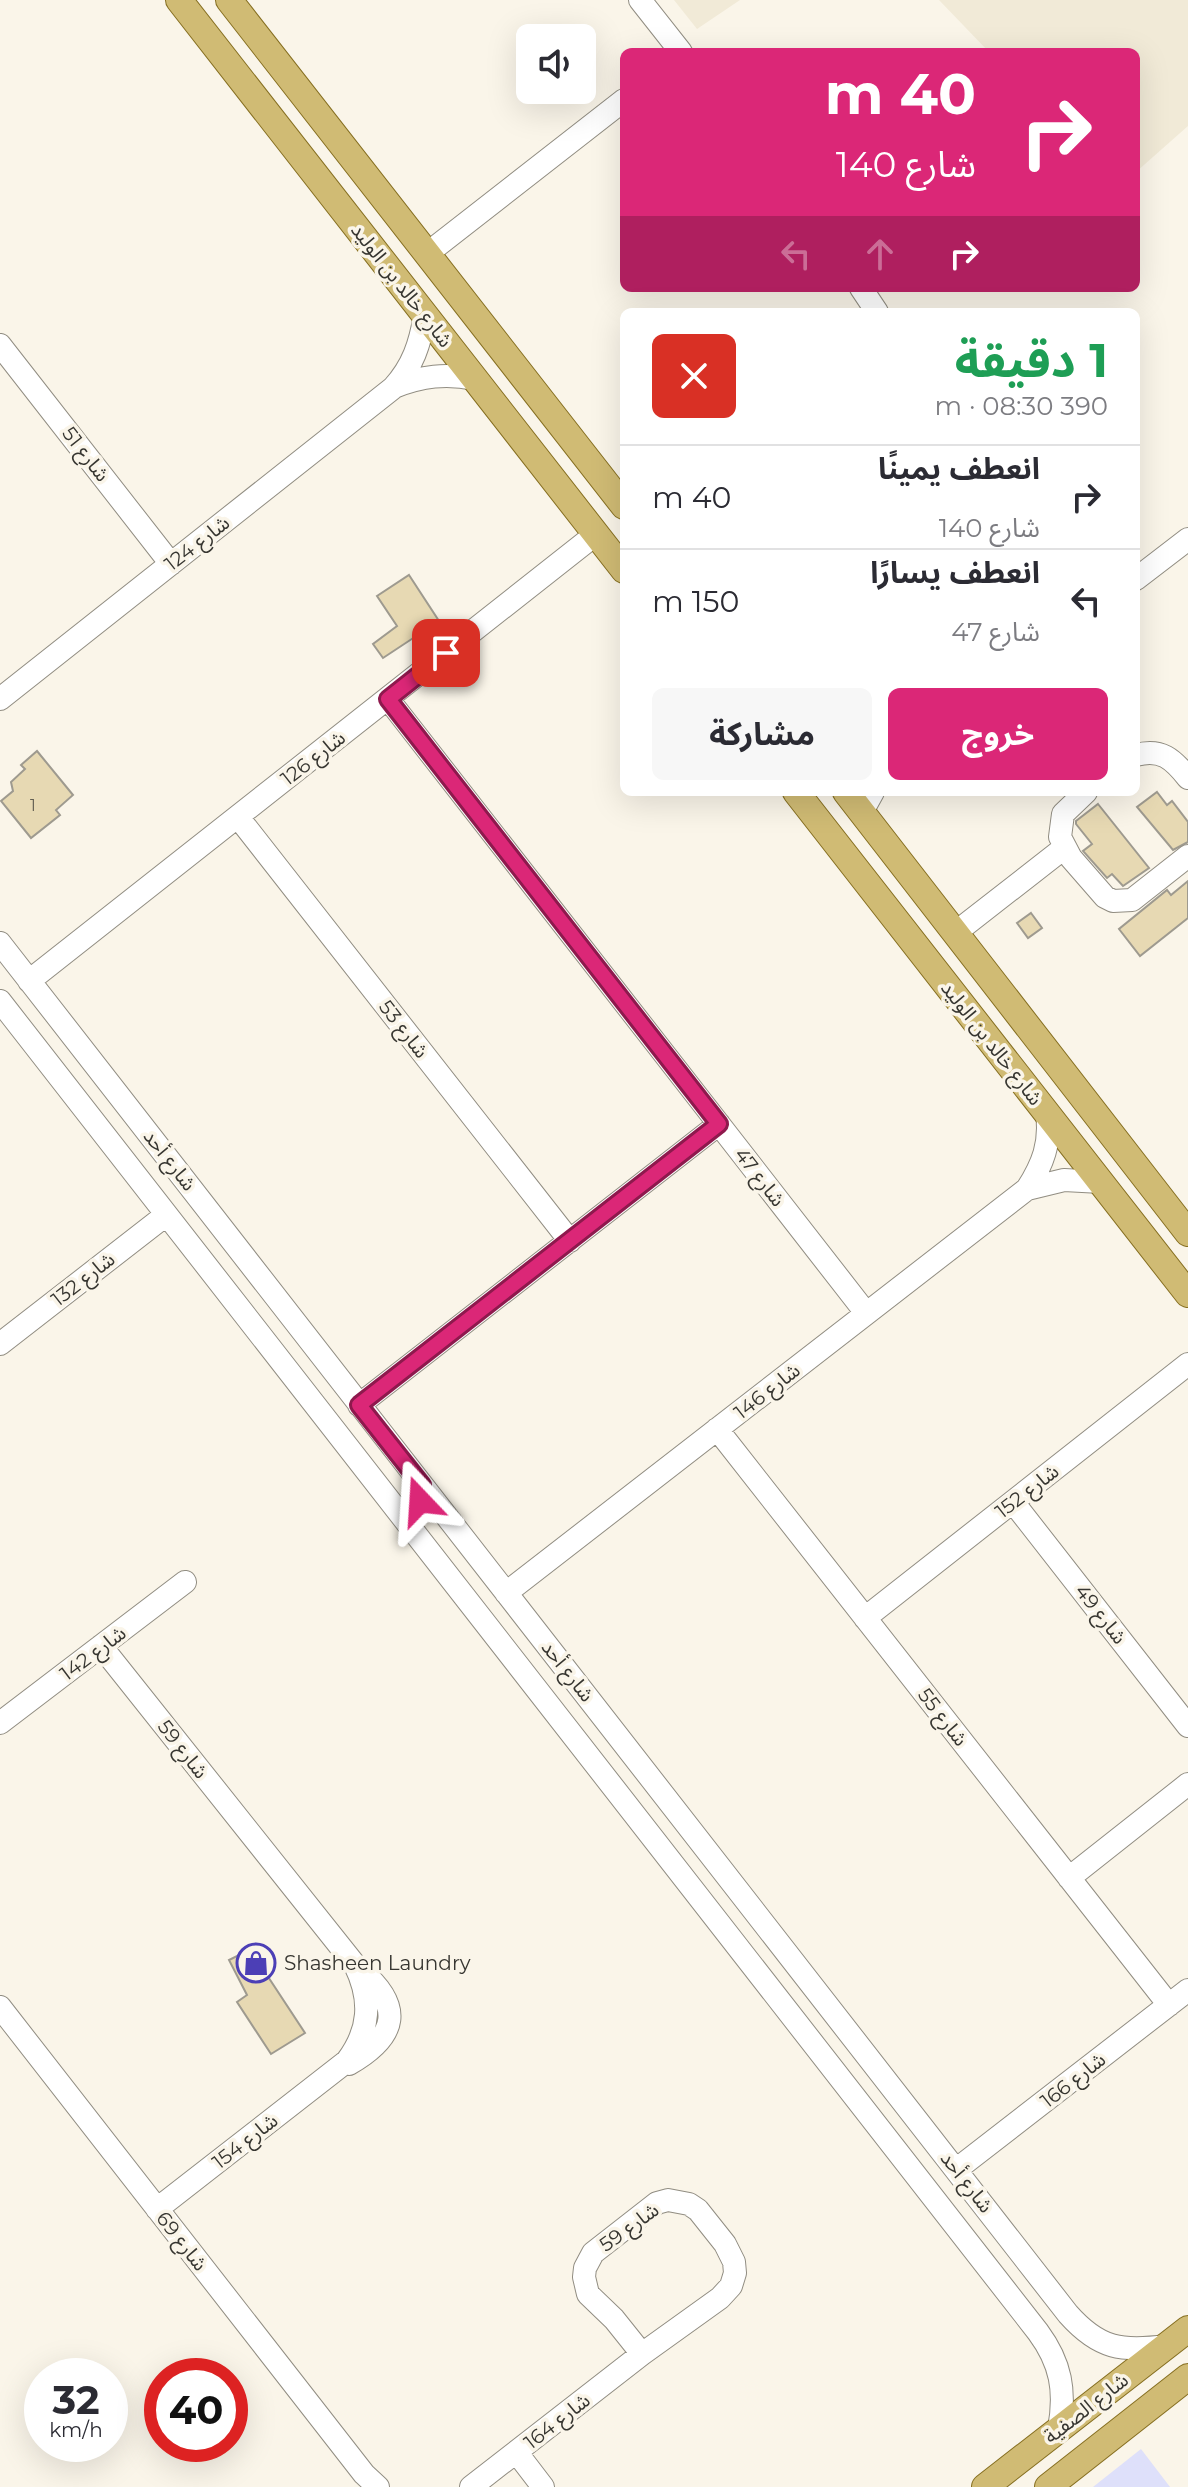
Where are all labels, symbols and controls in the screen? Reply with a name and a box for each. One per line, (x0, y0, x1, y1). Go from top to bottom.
map controls (516, 24, 596, 104)
button: sound (516, 24, 596, 104)
text: 40 m (825, 60, 976, 128)
icon: right (1004, 80, 1108, 184)
text: شارع 140 (836, 142, 976, 186)
street label: شارع خالد بن الوليد (344, 218, 458, 354)
icon: left (774, 232, 818, 276)
icon: ahead (858, 232, 902, 276)
icon: right (942, 232, 986, 276)
text: 1 دقيقة (955, 331, 1108, 389)
button: close (652, 334, 736, 418)
text: 390 m · 08:30 (935, 390, 1108, 422)
street label: شارع 51 (55, 422, 115, 488)
text: انعطف يمينًا (878, 450, 1040, 487)
icon: right (1064, 475, 1108, 519)
text: 40 m (652, 479, 731, 516)
street label: شارع 124 (160, 510, 236, 578)
text: شارع 140 (939, 512, 1040, 544)
text: انعطف يسارًا (870, 554, 1040, 591)
icon: left (1064, 579, 1108, 623)
text: 150 m (652, 583, 739, 620)
text: شارع 47 (951, 616, 1040, 648)
pin (412, 619, 480, 687)
icon: arrive (424, 631, 468, 675)
button: مشاركة (652, 688, 872, 780)
button: خروج (888, 688, 1108, 780)
street label: شارع 126 (276, 725, 352, 793)
house number: 1 (30, 796, 36, 815)
street label: شارع خالد بن الوليد (934, 976, 1048, 1112)
street label: شارع 53 (372, 995, 434, 1065)
street label: شارع أحد (136, 1125, 201, 1197)
street label: شارع 47 (727, 1143, 790, 1213)
street label: شارع 132 (46, 1247, 121, 1314)
street label: شارع 146 (729, 1358, 807, 1426)
position arrow (378, 1459, 462, 1543)
street label: شارع 152 (990, 1459, 1065, 1526)
street label: شارع 49 (1068, 1579, 1132, 1651)
street label: شارع 142 (55, 1621, 132, 1688)
street label: شارع أحد (534, 1636, 599, 1708)
street label: شارع 55 (911, 1683, 973, 1753)
street label: شارع 59 (150, 1715, 213, 1785)
shop icon: Shasheen Laundry (235, 1942, 277, 1984)
place label: Shasheen Laundry (284, 1951, 471, 1975)
street label: شارع 166 (1036, 2047, 1112, 2115)
street label: شارع 154 (208, 2108, 284, 2176)
street label: شارع أحد (933, 2147, 998, 2219)
street label: شارع 59 (595, 2197, 665, 2259)
street label: شارع 69 (149, 2207, 213, 2277)
speed limit sign: 40 (144, 2358, 248, 2462)
street label: شارع الصفية (1039, 2368, 1135, 2451)
text: 32 (52, 2375, 100, 2424)
street label: شارع 164 (519, 2388, 597, 2456)
text: km/h (49, 2418, 103, 2442)

